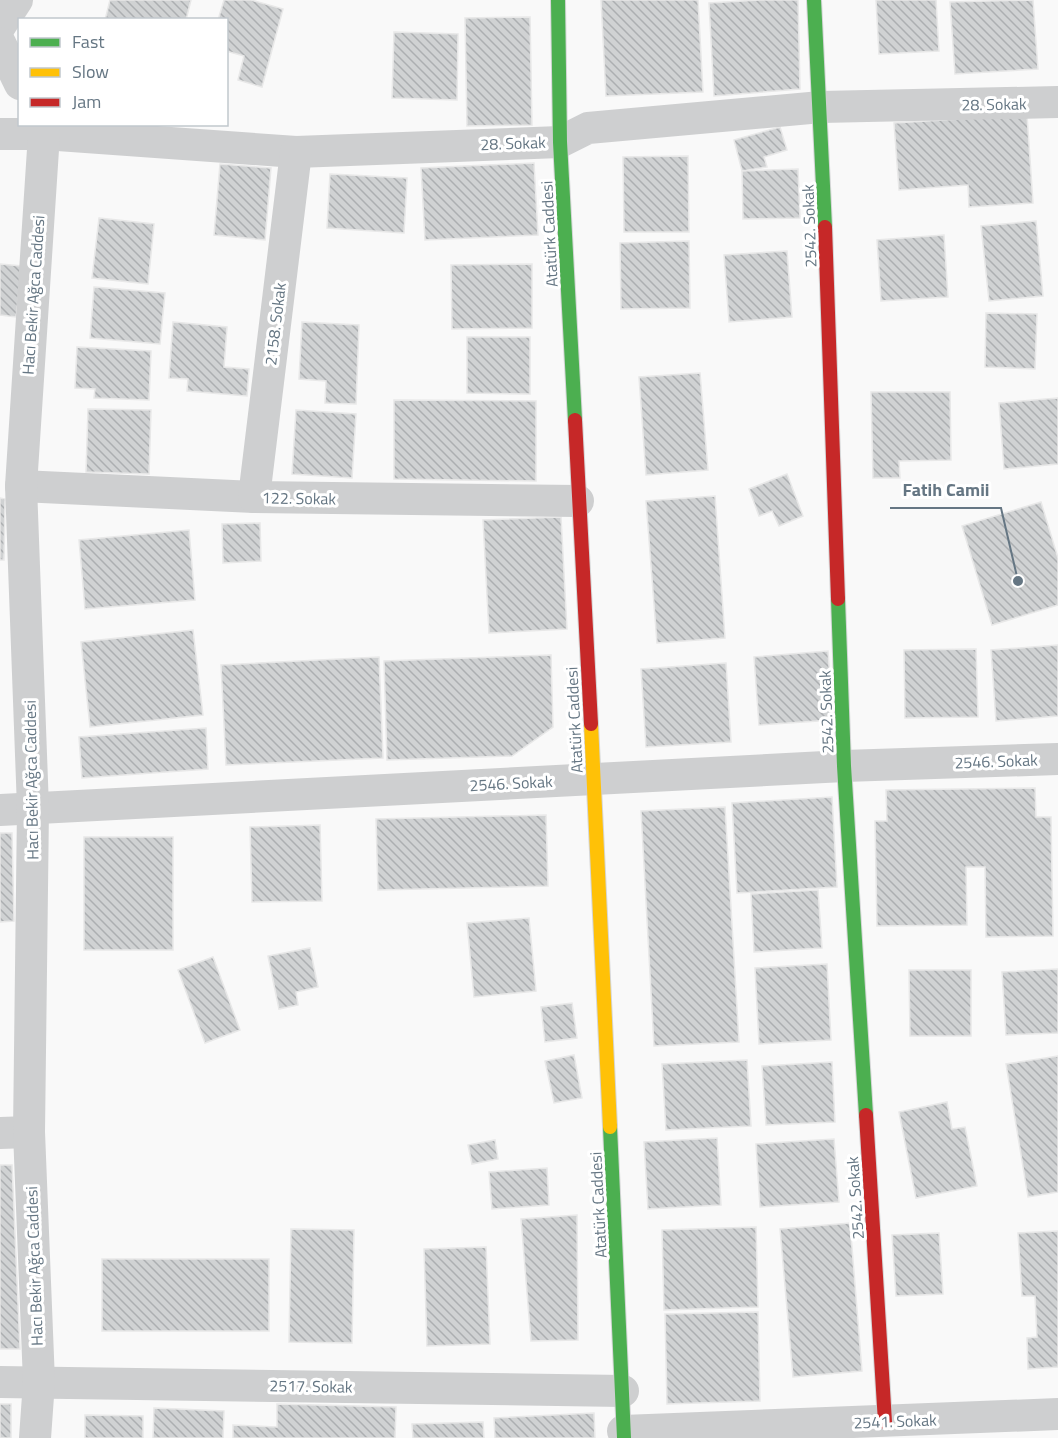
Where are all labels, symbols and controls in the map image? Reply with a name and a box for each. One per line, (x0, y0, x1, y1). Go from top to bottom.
legend (18, 18, 228, 126)
text: Fast (72, 28, 105, 55)
text: Slow (72, 58, 109, 85)
text: Jam (72, 88, 101, 115)
street label: 28. Sokak (961, 91, 1027, 117)
street label: 28. Sokak (480, 130, 546, 156)
street label: Atatürk Caddesi (534, 180, 564, 288)
street label: 2542. Sokak (796, 184, 822, 268)
street label: Hacı Bekir Ağca Caddesi (15, 214, 51, 376)
street label: 2158. Sokak (258, 281, 292, 367)
callout: Fatih Camii (890, 472, 1001, 508)
text: Fatih Camii (903, 476, 989, 503)
street label: 122. Sokak (262, 485, 337, 511)
street label: Atatürk Caddesi (559, 666, 589, 774)
street label: 2542. Sokak (813, 670, 839, 754)
street label: Hacı Bekir Ağca Caddesi (18, 700, 44, 860)
street label: 2546. Sokak (954, 748, 1038, 774)
street label: 2546. Sokak (469, 769, 554, 797)
street label: Atatürk Caddesi (583, 1151, 613, 1259)
street label: 2542. Sokak (840, 1155, 870, 1240)
street label: Hacı Bekir Ağca Caddesi (19, 1186, 49, 1346)
street label: 2517. Sokak (269, 1373, 353, 1399)
street label: 2541. Sokak (853, 1408, 937, 1434)

